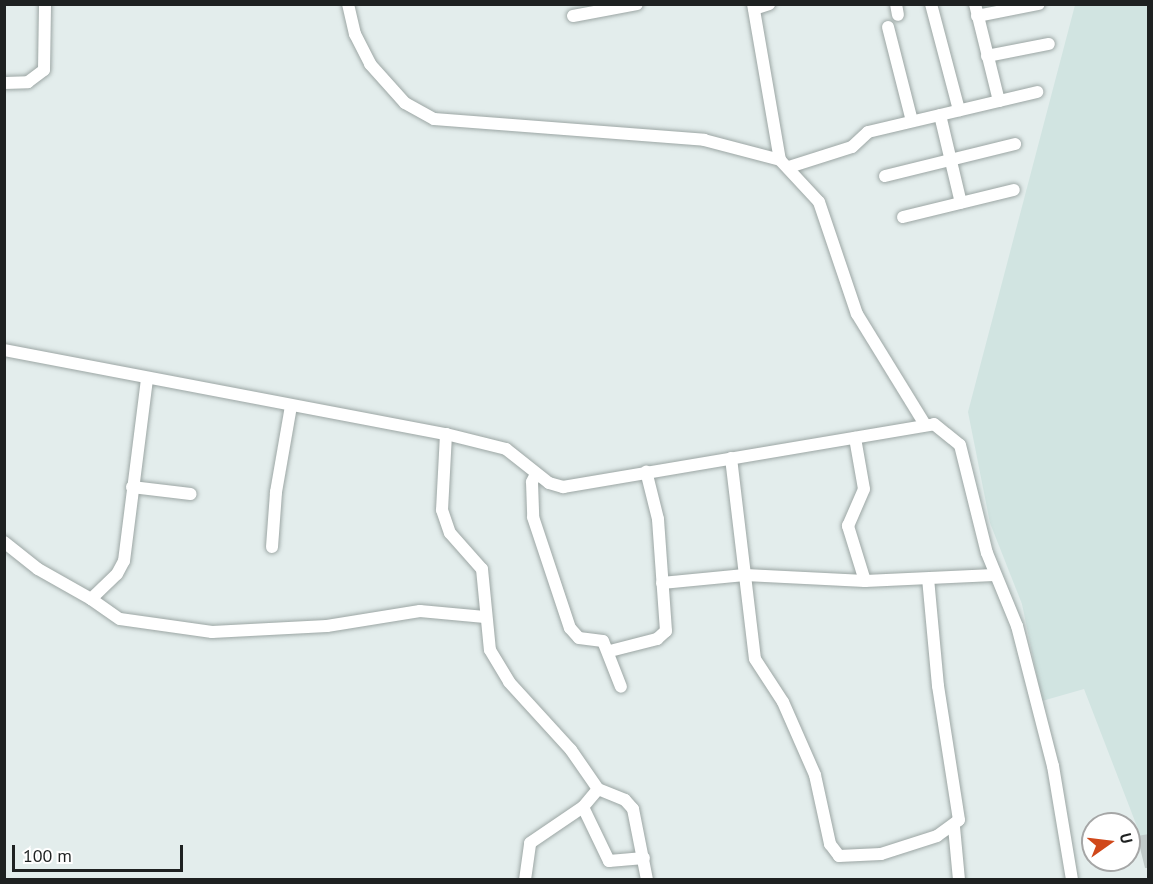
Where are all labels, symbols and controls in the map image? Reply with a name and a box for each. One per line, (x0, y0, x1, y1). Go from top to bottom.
north arrow (1081, 812, 1141, 872)
text: U (1116, 831, 1137, 845)
scale bar (15, 833, 186, 871)
text: 100 m (23, 844, 72, 867)

